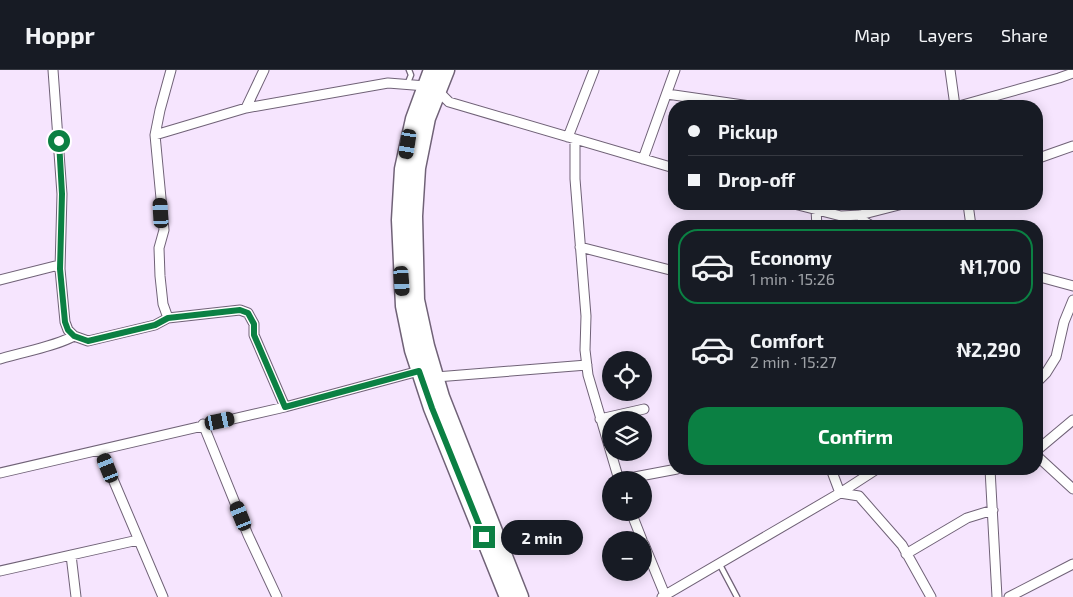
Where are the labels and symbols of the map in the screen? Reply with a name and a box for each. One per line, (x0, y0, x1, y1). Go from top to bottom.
car (398, 128, 417, 160)
route start (48, 130, 70, 152)
car (152, 198, 169, 228)
car (393, 266, 410, 296)
car (203, 411, 236, 431)
car (95, 451, 120, 485)
car (228, 499, 253, 533)
callout: 2 min (502, 520, 584, 554)
route end (473, 526, 495, 548)

